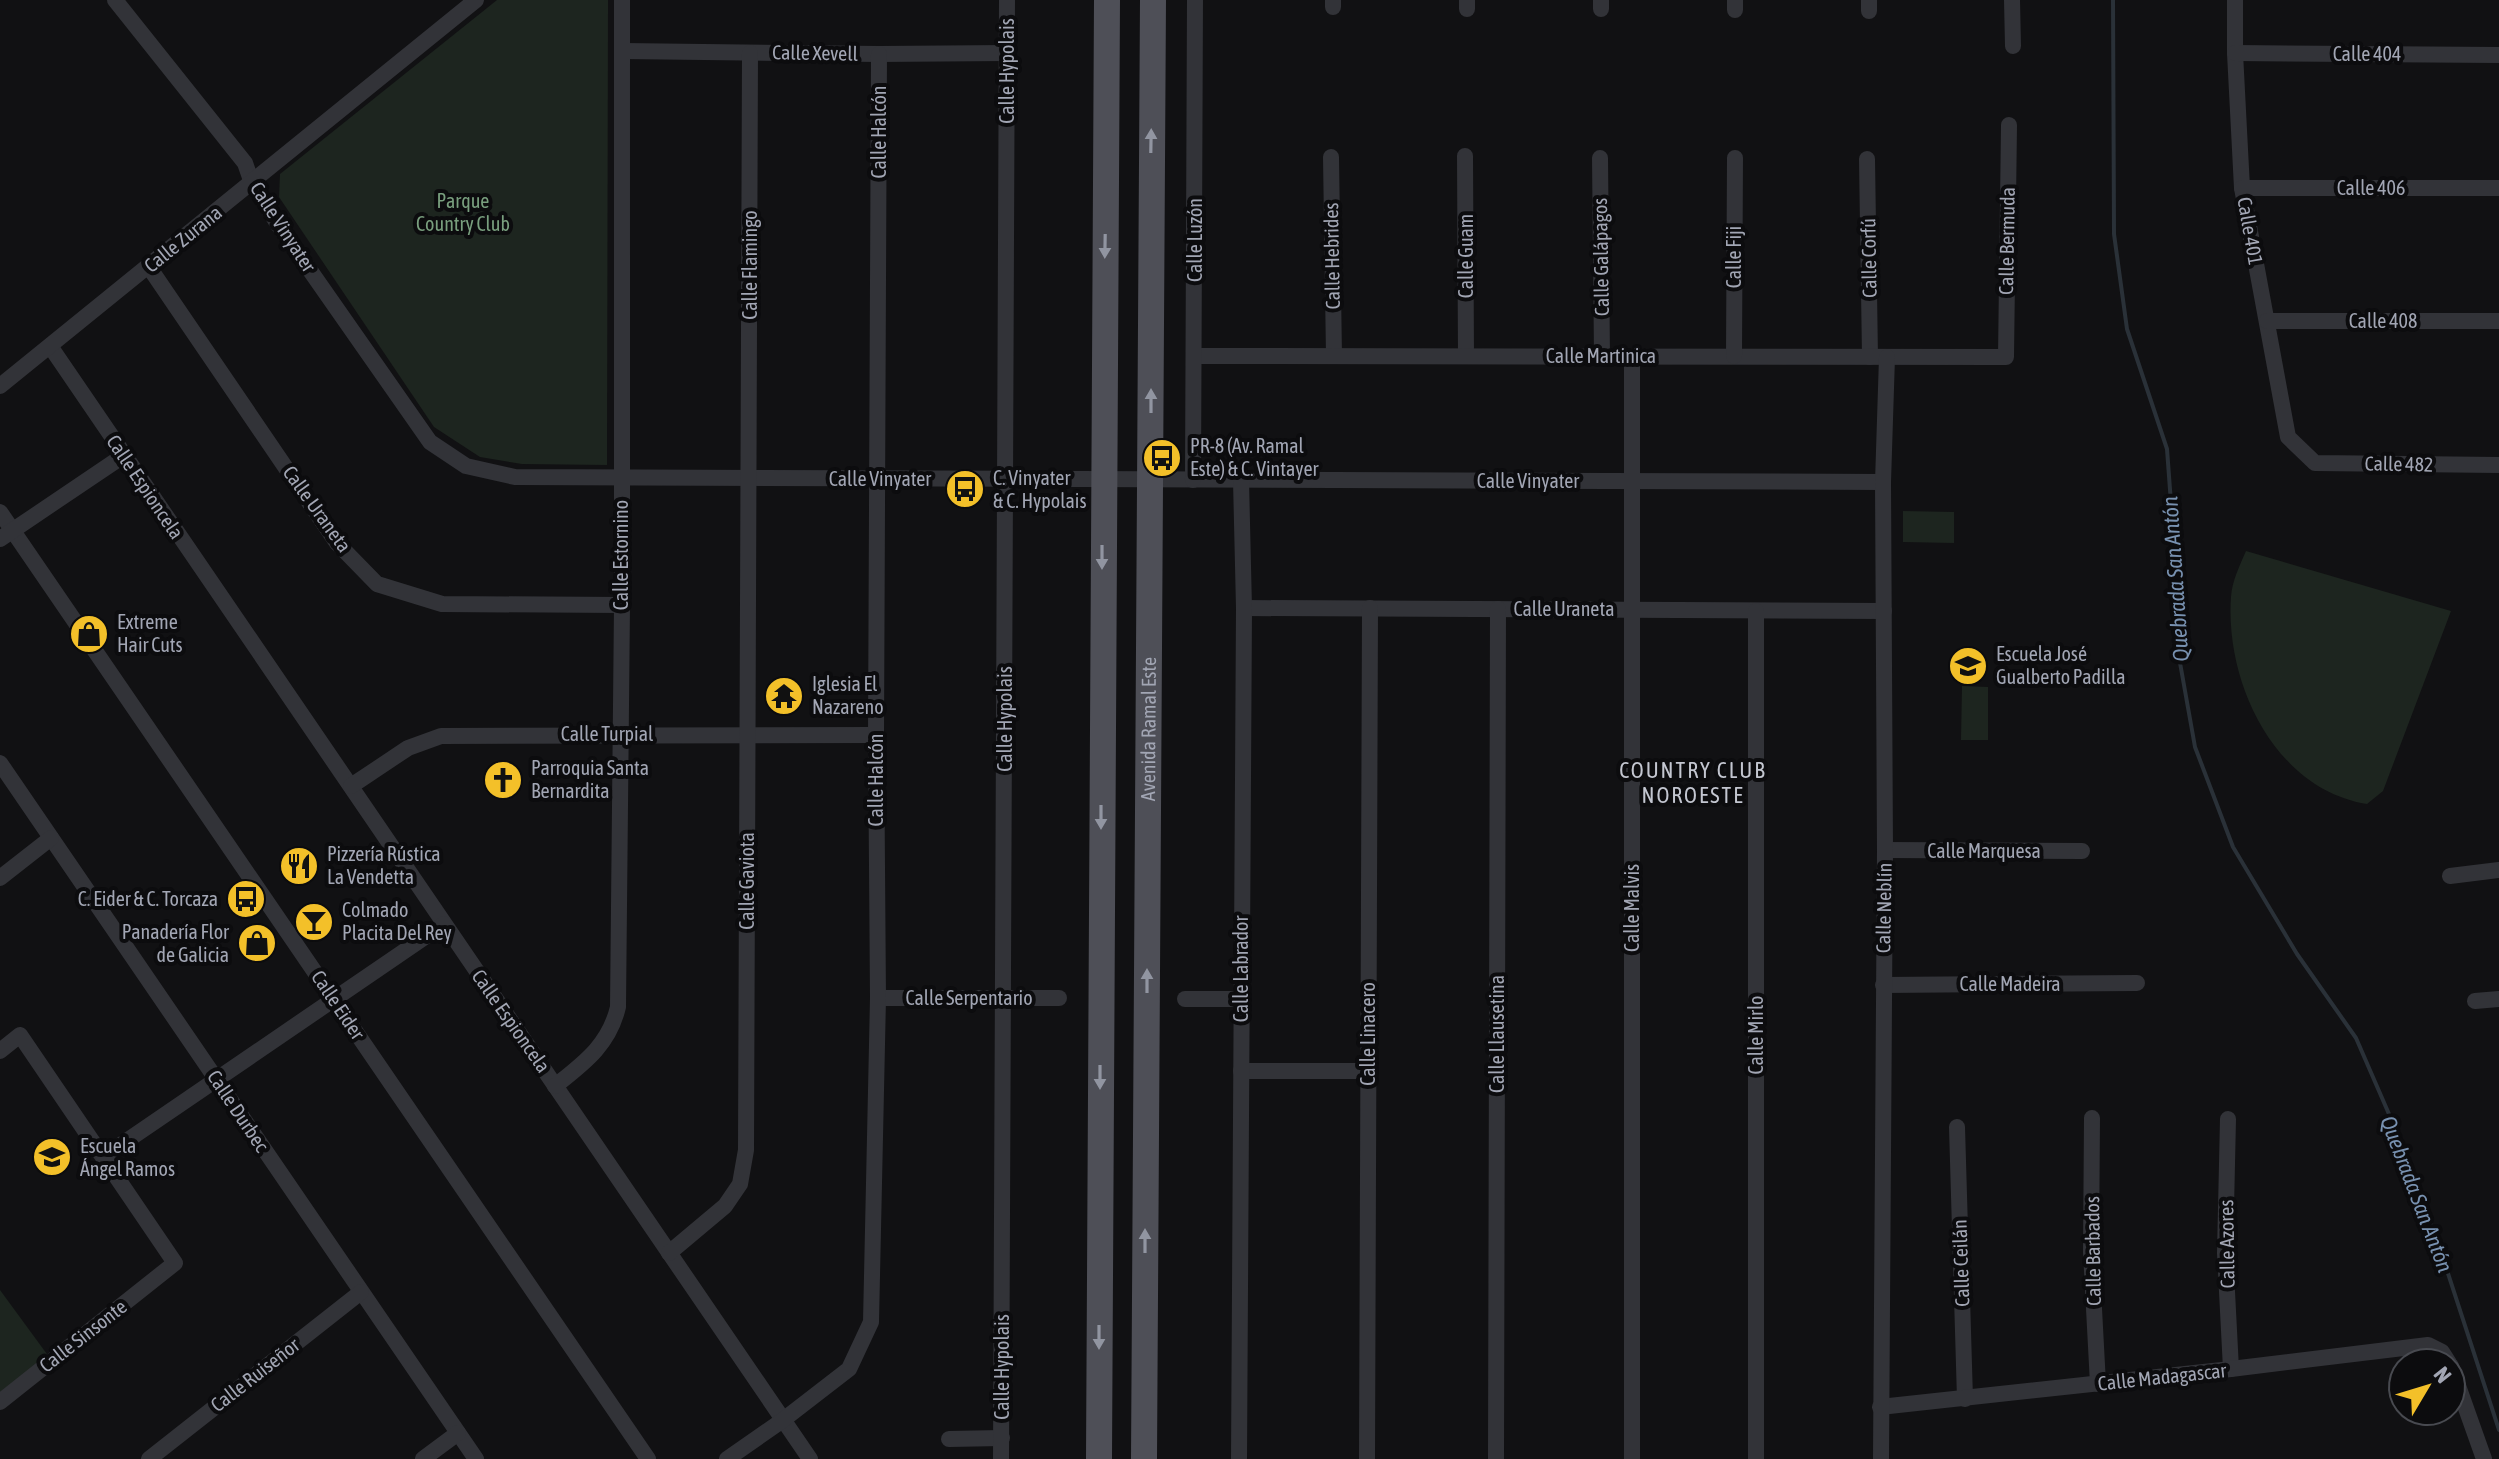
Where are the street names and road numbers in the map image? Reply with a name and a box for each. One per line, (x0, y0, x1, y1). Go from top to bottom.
street label: Calle Hypolais (995, 18, 1018, 124)
street label: Calle Xevell (772, 40, 859, 65)
street label: Calle 404 (2333, 42, 2401, 65)
street label: Calle Halcón (867, 85, 890, 179)
street label: Calle 406 (2337, 176, 2405, 199)
street label: Calle Vinyater (246, 177, 322, 277)
street label: Calle Bermuda (1994, 187, 2019, 295)
street label: Calle 401 (2233, 195, 2268, 267)
street label: Calle Luzón (1183, 198, 1206, 282)
street label: Calle Galápagos (1588, 198, 1613, 316)
street label: Calle Zurana (139, 200, 226, 277)
street label: Calle Hebrides (1319, 202, 1344, 310)
street label: Calle Flamingo (738, 210, 761, 320)
street label: Calle Guam (1454, 214, 1477, 298)
street label: Calle Corfú (1856, 218, 1881, 298)
street label: Calle Fiji (1722, 226, 1745, 288)
street label: Calle 408 (2349, 309, 2417, 332)
street label: Calle Martinica (1546, 344, 1656, 367)
street label: Calle Espioncela (102, 430, 189, 543)
street label: Calle 482 (2364, 451, 2434, 476)
street label: Calle Uraneta (278, 461, 356, 556)
street label: Calle Vinyater (829, 467, 932, 490)
street label: Calle Vinyater (1477, 469, 1580, 492)
street label: Calle Estornino (609, 500, 632, 610)
street label: Calle Uraneta (1514, 597, 1614, 620)
street label: Avenida Ramal Este (1136, 657, 1160, 801)
street label: Calle Hypolais (993, 666, 1016, 772)
street label: Calle Turpial (561, 722, 654, 745)
street label: Calle Halcón (864, 733, 887, 827)
street label: Calle Gaviota (735, 832, 758, 930)
street label: Calle Marquesa (1927, 839, 2041, 862)
street label: Calle Neblín (1871, 863, 1896, 953)
street label: Calle Malvis (1620, 864, 1643, 952)
street label: Calle Labrador (1229, 915, 1252, 1022)
street label: Calle Espioncela (467, 965, 555, 1077)
street label: Calle Eider (307, 966, 370, 1044)
street label: Calle Madeira (1959, 972, 2061, 995)
street label: Calle Llausetina (1485, 975, 1508, 1093)
street label: Calle Linacero (1356, 982, 1379, 1086)
street label: Calle Serpentario (905, 986, 1033, 1009)
street label: Calle Mirlo (1744, 996, 1767, 1074)
street label: Calle Durbec (203, 1066, 274, 1156)
street label: Calle Barbados (2080, 1196, 2105, 1306)
street label: Calle Azores (2214, 1199, 2239, 1289)
street label: Calle Ceilán (1947, 1219, 1974, 1307)
street label: Calle Sinsonte (35, 1295, 131, 1377)
street label: Calle Hypolais (990, 1314, 1013, 1420)
street label: Calle Ruiseñor (206, 1332, 304, 1416)
street label: Calle Madagascar (2097, 1358, 2228, 1395)

